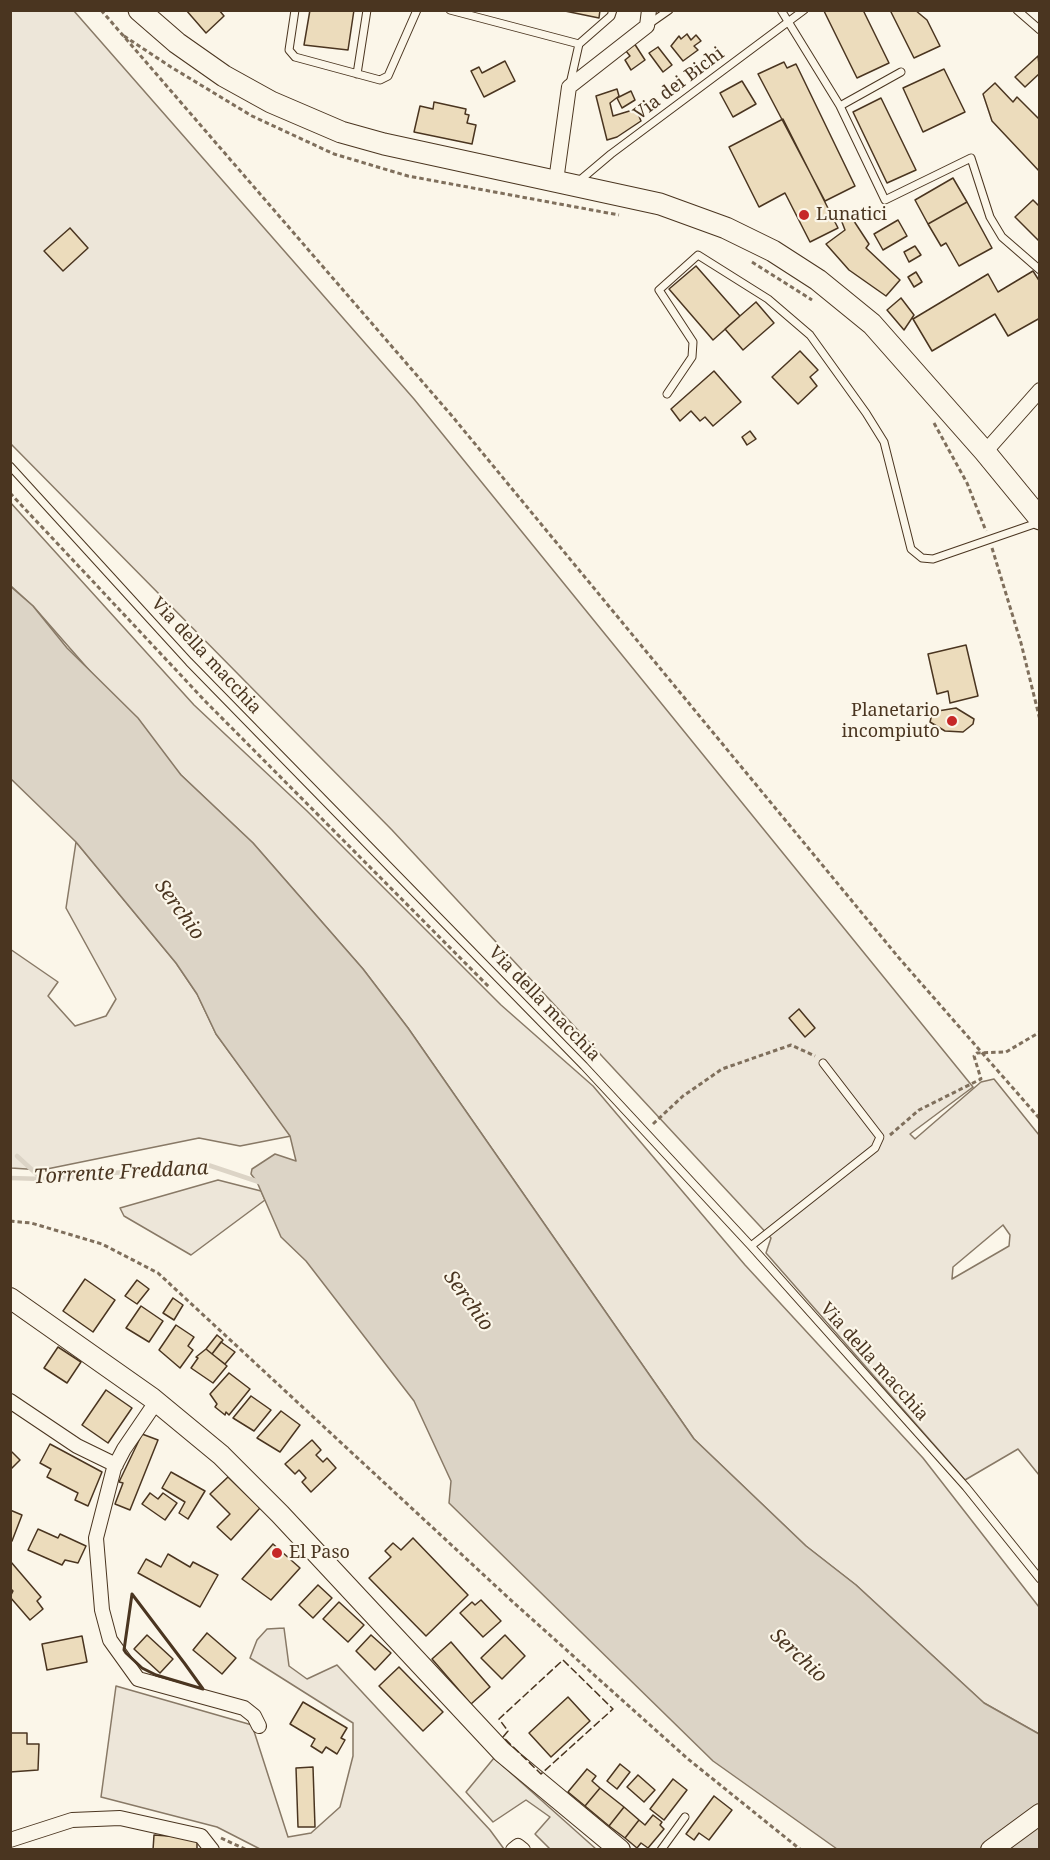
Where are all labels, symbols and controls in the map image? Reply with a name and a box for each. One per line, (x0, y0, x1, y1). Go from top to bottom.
street label: Via dei Bichi (630, 43, 728, 125)
place label: Lunatici (816, 204, 887, 226)
marker: Lunatici (797, 208, 811, 222)
street label: Via della macchia (146, 593, 266, 719)
place label: Planetario incompiuto (841, 700, 940, 742)
marker: Planetario incompiuto (945, 714, 959, 728)
water label: Serchio (149, 875, 209, 945)
street label: Via della macchia (484, 942, 604, 1066)
water label: Torrente Freddana (33, 1156, 209, 1190)
water label: Serchio (438, 1266, 498, 1336)
street label: Via della macchia (815, 1298, 933, 1426)
place label: El Paso (289, 1542, 350, 1564)
marker: El Paso (270, 1546, 284, 1560)
water label: Serchio (765, 1624, 831, 1688)

